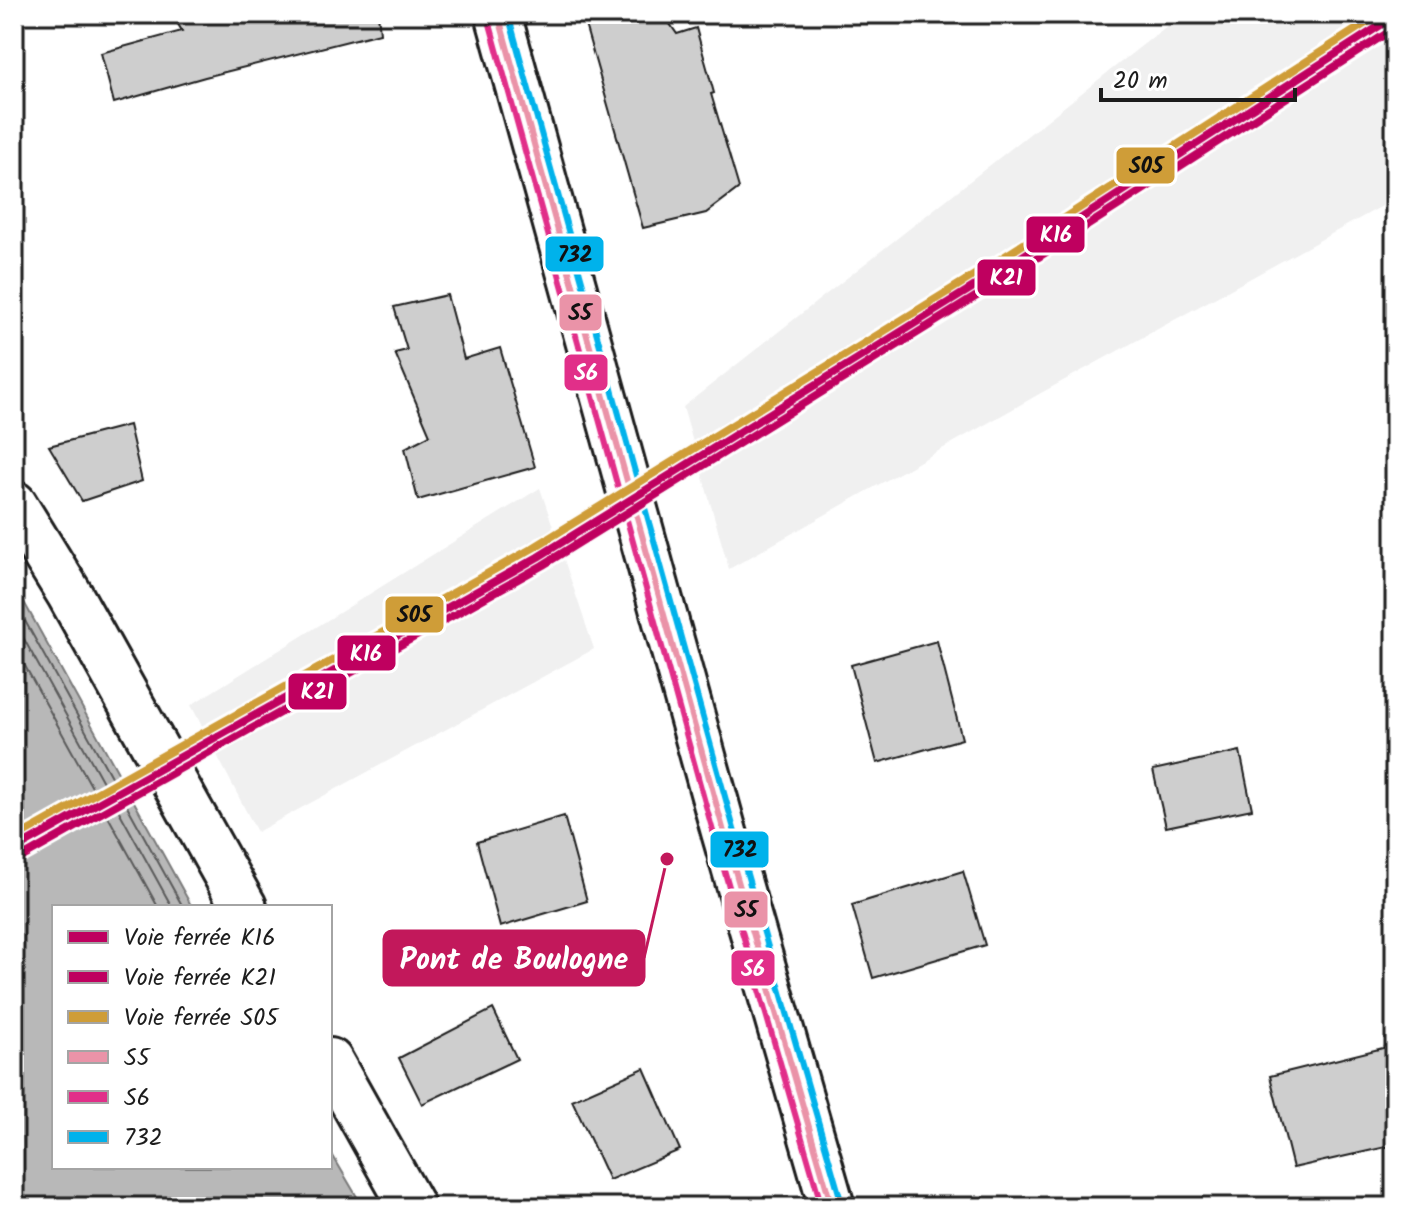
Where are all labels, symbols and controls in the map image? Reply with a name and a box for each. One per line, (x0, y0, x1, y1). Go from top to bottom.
scale bar (1101, 52, 1295, 102)
text: 20 m (1113, 62, 1168, 101)
line badge: S05 (1115, 146, 1176, 185)
text: S05 (1129, 150, 1165, 185)
line badge: K16 (1025, 215, 1086, 254)
text: K16 (1040, 219, 1072, 254)
line badge: 732 (544, 235, 605, 273)
text: 732 (557, 239, 593, 274)
line badge: K21 (976, 258, 1037, 297)
text: K21 (990, 262, 1023, 297)
line badge: S5 (558, 293, 603, 332)
text: S5 (568, 297, 594, 332)
line badge: S6 (563, 353, 609, 392)
text: S6 (574, 357, 598, 392)
line badge: S05 (384, 595, 445, 634)
text: S05 (397, 599, 433, 634)
line badge: K16 (336, 634, 397, 672)
text: K16 (350, 638, 382, 673)
line badge: K21 (287, 672, 348, 711)
text: K21 (301, 676, 334, 711)
line badge: 732 (709, 830, 770, 869)
text: 732 (722, 834, 758, 869)
line badge: S5 (723, 890, 769, 929)
text: S5 (734, 894, 760, 929)
legend (52, 905, 332, 1169)
text: Voie ferrée K16 (124, 919, 276, 958)
callout: Pont de Boulogne (384, 931, 644, 985)
text: Pont de Boulogne (400, 937, 629, 985)
line badge: S6 (730, 949, 776, 987)
text: S6 (741, 953, 765, 988)
text: Voie ferrée K21 (124, 959, 276, 998)
text: Voie ferrée S05 (124, 999, 280, 1038)
text: S5 (124, 1039, 152, 1078)
text: S6 (124, 1079, 150, 1118)
text: 732 (124, 1119, 163, 1158)

